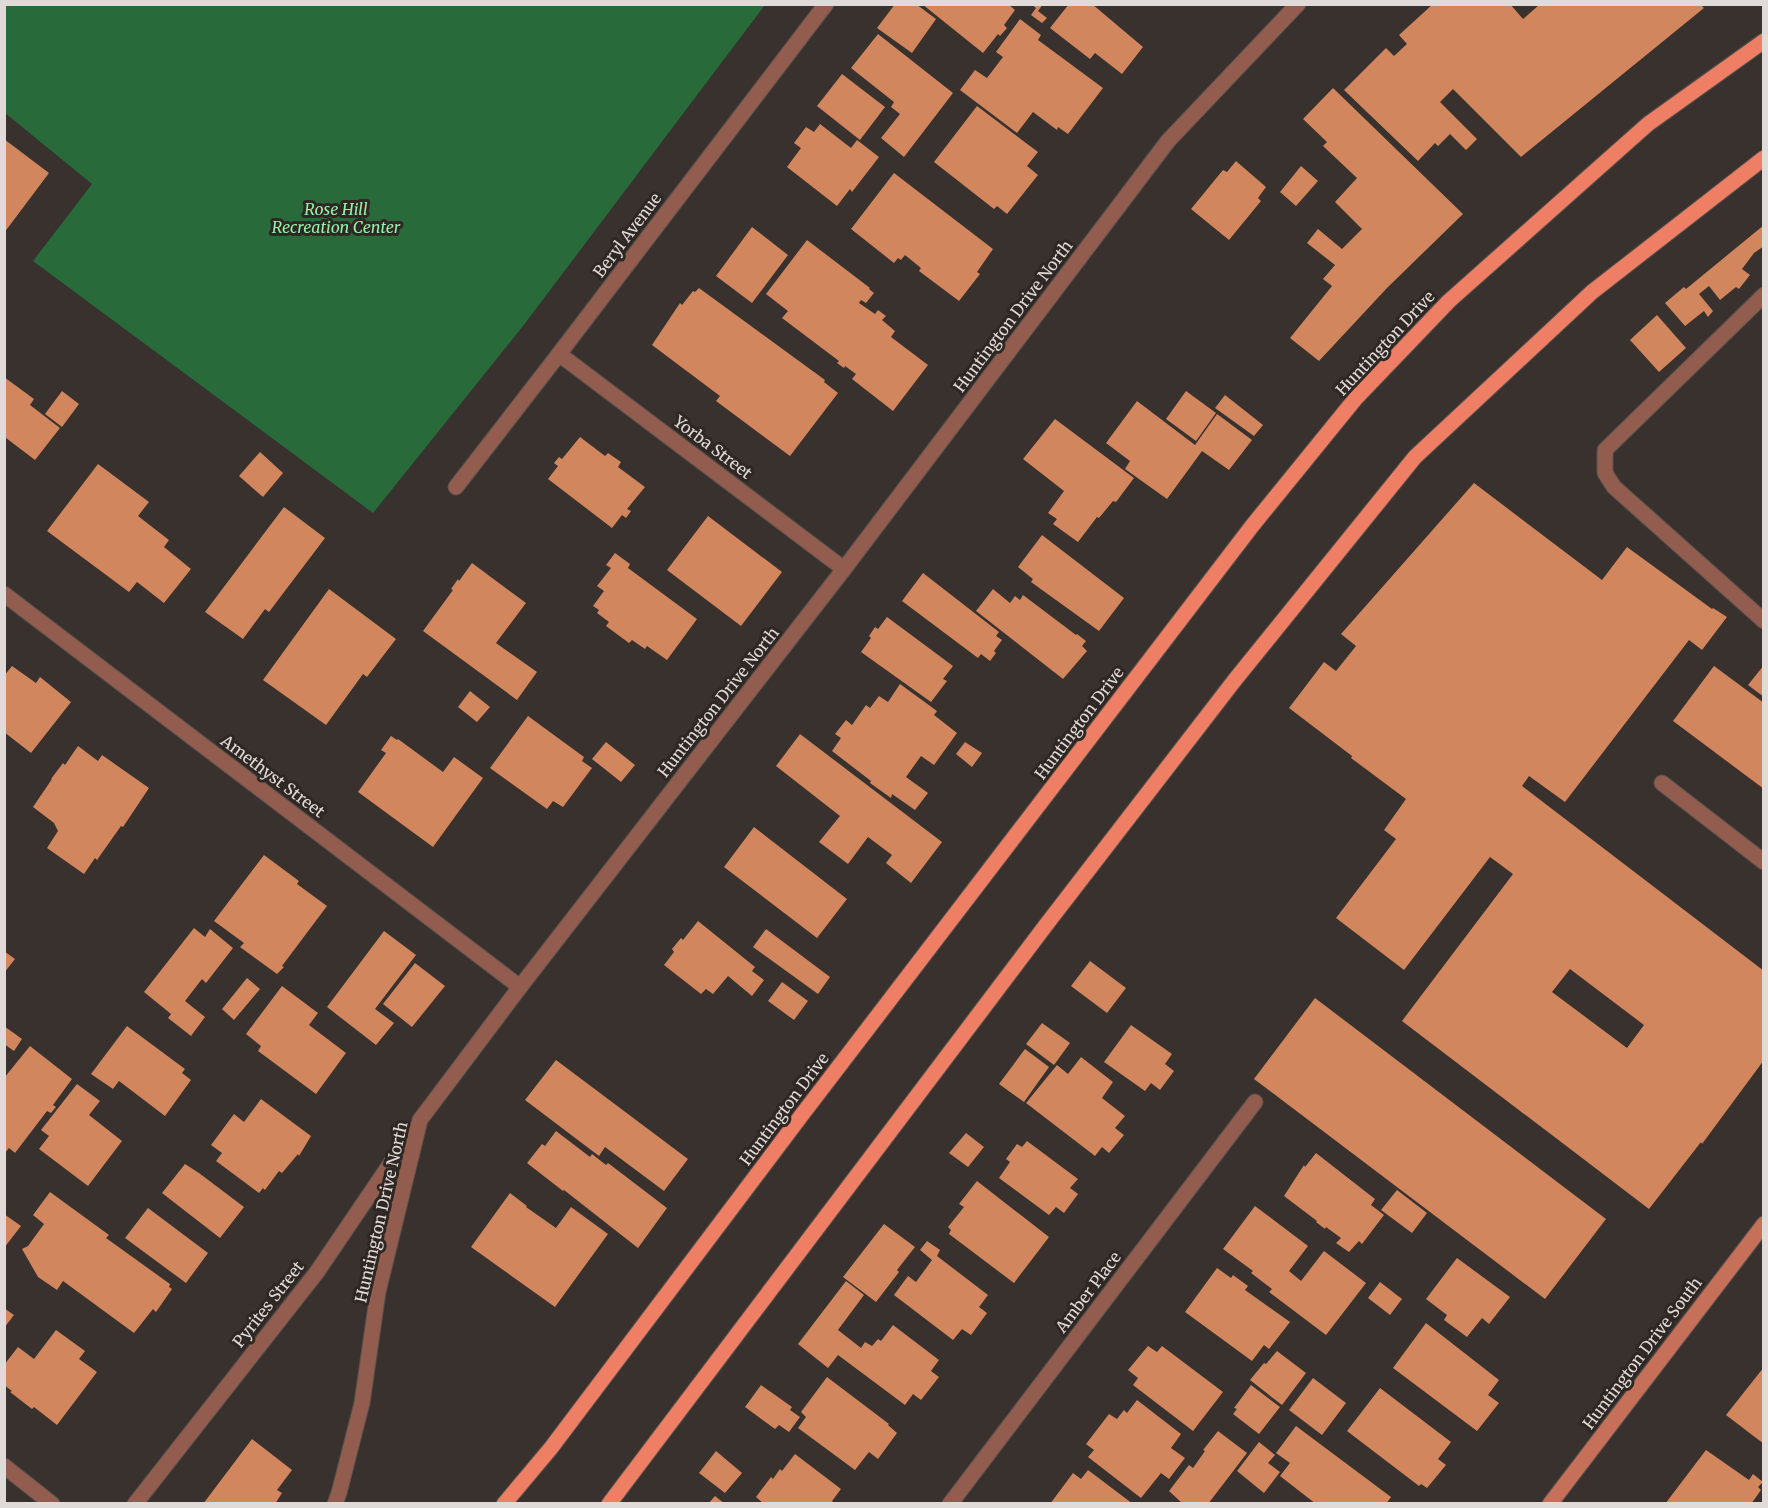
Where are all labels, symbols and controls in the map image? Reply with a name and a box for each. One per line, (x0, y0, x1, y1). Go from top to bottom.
street label: Beryl Avenue (589, 189, 665, 281)
park label: Rose Hill Recreation Center (272, 199, 401, 237)
street label: Huntington Drive North (949, 236, 1077, 396)
street label: Huntington Drive (1331, 287, 1439, 399)
street label: Yorba Street (669, 410, 757, 483)
street label: Huntington Drive North (653, 623, 783, 781)
street label: Huntington Drive (1030, 663, 1128, 783)
street label: Amethyst Street (216, 730, 329, 822)
street label: Huntington Drive (735, 1049, 833, 1169)
street label: Huntington Drive North (350, 1119, 412, 1304)
street label: Amber Place (1050, 1248, 1125, 1337)
street label: Pyrites Street (228, 1256, 308, 1351)
street label: Huntington Drive South (1578, 1273, 1706, 1433)

